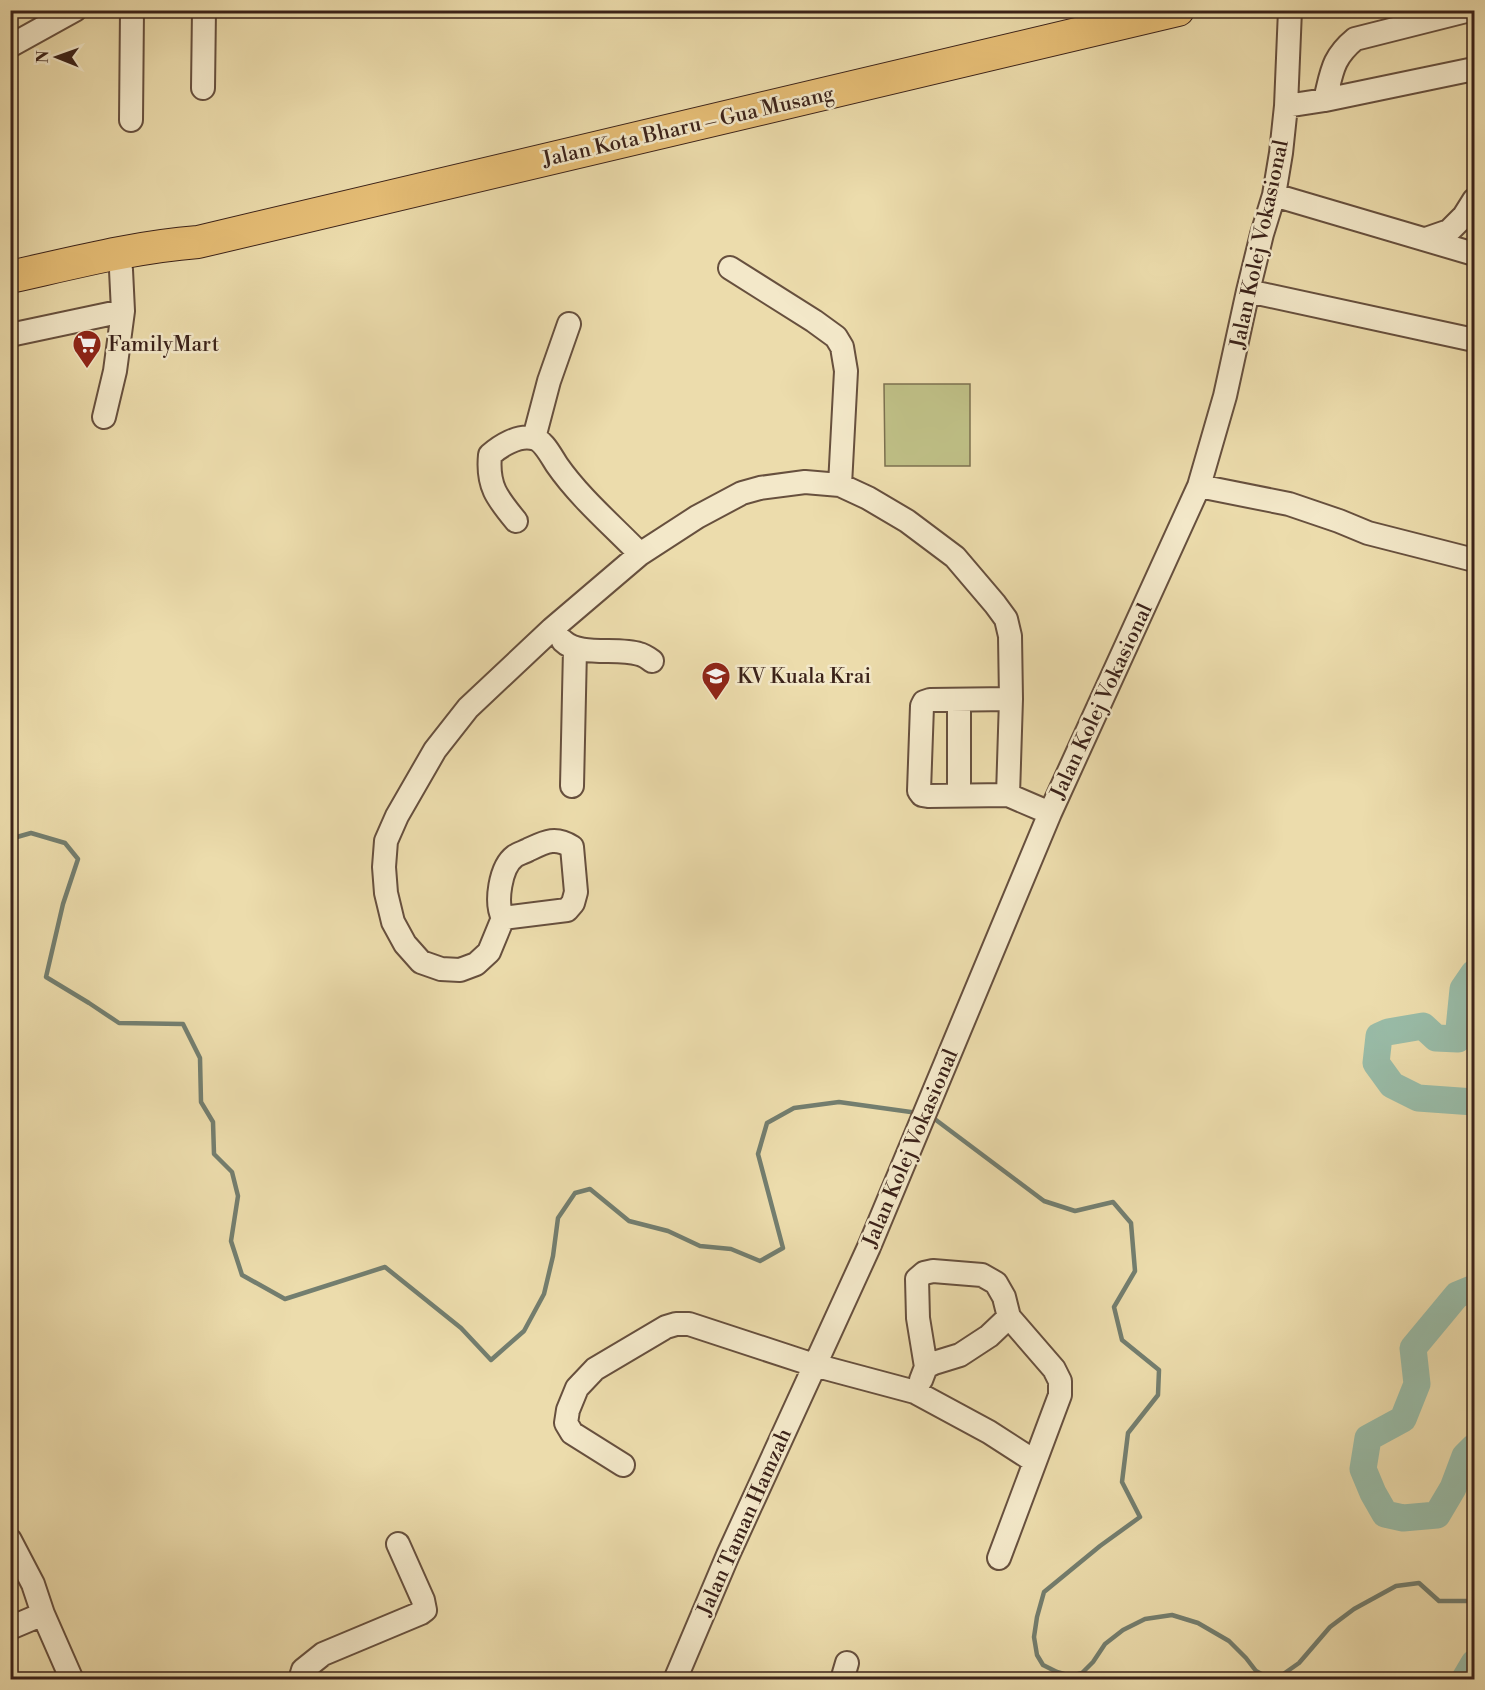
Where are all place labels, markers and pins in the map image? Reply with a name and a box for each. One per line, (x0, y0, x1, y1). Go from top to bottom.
supermarket icon: FamilyMart (71, 328, 103, 370)
place label: FamilyMart (108, 332, 220, 358)
school or university icon: KV Kuala Krai (700, 660, 732, 702)
place label: KV Kuala Krai (737, 664, 871, 690)

